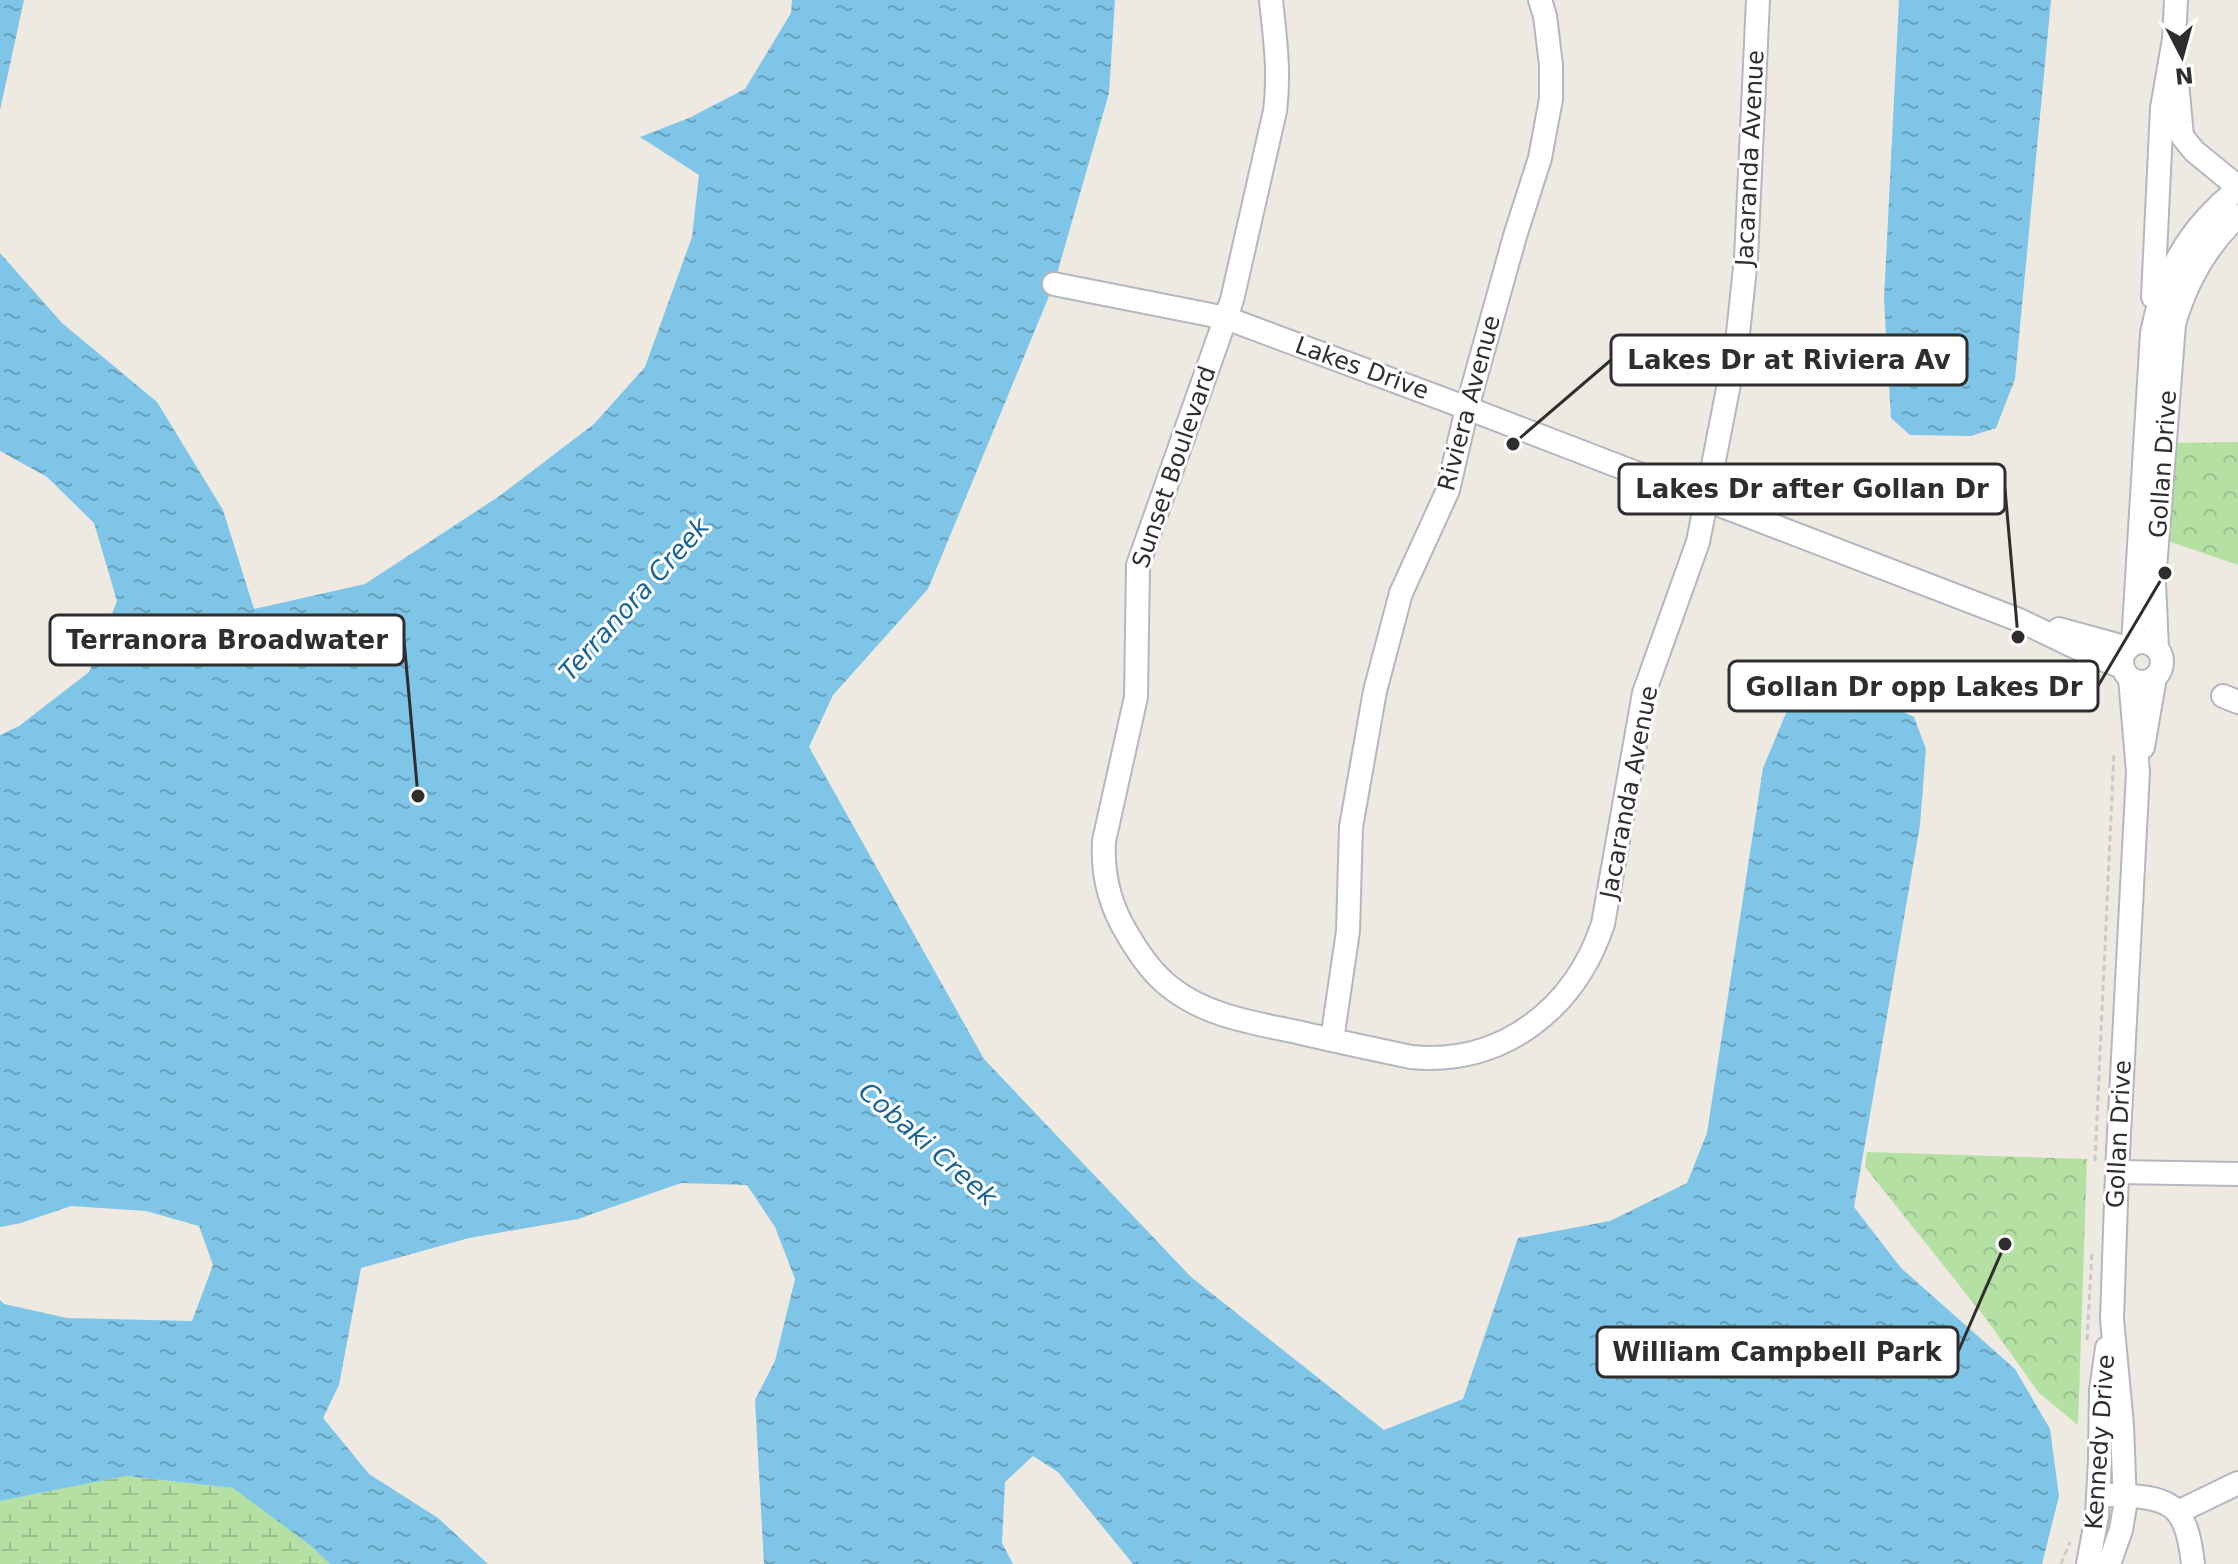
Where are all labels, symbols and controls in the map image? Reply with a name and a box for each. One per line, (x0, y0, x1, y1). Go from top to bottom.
north arrow (2142, 16, 2222, 96)
street label: Jacaranda Avenue (1730, 49, 1770, 269)
text: N (2174, 62, 2195, 89)
street label: Riviera Avenue (1432, 312, 1506, 494)
street label: Lakes Drive (1291, 331, 1433, 405)
callout: Lakes Dr at Riviera Av (1611, 335, 1967, 385)
text: Lakes Dr at Riviera Av (1627, 345, 1951, 375)
street label: Sunset Boulevard (1126, 363, 1222, 571)
street label: Gollan Drive (2144, 389, 2182, 539)
callout: Lakes Dr after Gollan Dr (1619, 464, 2005, 514)
text: Lakes Dr after Gollan Dr (1635, 474, 1989, 504)
water label: Terranora Creek (553, 511, 716, 687)
callout: Terranora Broadwater (50, 615, 404, 665)
text: Terranora Broadwater (66, 625, 388, 655)
callout: Gollan Dr opp Lakes Dr (1729, 661, 2098, 711)
text: Gollan Dr opp Lakes Dr (1746, 672, 2083, 702)
street label: Jacaranda Avenue (1594, 683, 1663, 903)
street label: Gollan Drive (2101, 1059, 2137, 1209)
water label: Cobaki Creek (853, 1076, 1004, 1213)
callout: William Campbell Park (1597, 1327, 1958, 1377)
text: William Campbell Park (1612, 1337, 1942, 1367)
street label: Kennedy Drive (2080, 1353, 2120, 1531)

